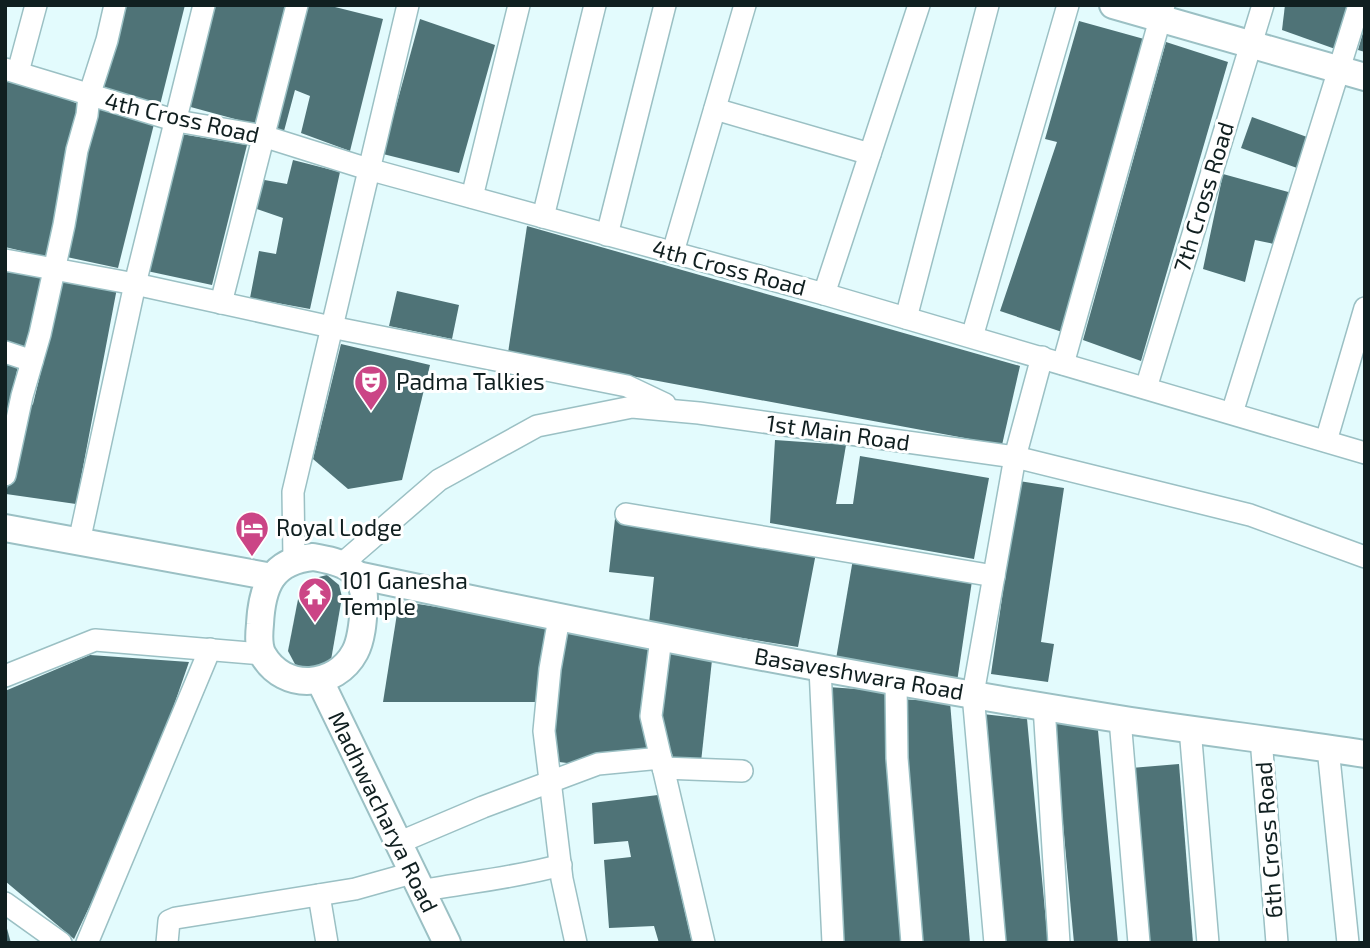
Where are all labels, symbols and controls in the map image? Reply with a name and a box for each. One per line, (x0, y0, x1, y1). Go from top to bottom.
street label: 4th Cross Road (102, 86, 262, 148)
street label: 7th Cross Road (1167, 118, 1239, 275)
street label: 4th Cross Road (649, 233, 809, 301)
theatre icon: Padma Talkies (352, 363, 390, 412)
place label: Padma Talkies (396, 367, 545, 395)
street label: 1st Main Road (765, 408, 912, 456)
hotel icon: Royal Lodge (233, 509, 271, 558)
place label: Royal Lodge (276, 513, 402, 541)
place label: 101 Ganesha Temple (340, 566, 468, 620)
temple icon: 101 Ganesha Temple (296, 575, 334, 624)
street label: Basaveshwara Road (752, 641, 966, 705)
street label: Madhwacharya Road (323, 707, 445, 917)
street label: 6th Cross Road (1249, 761, 1287, 919)

